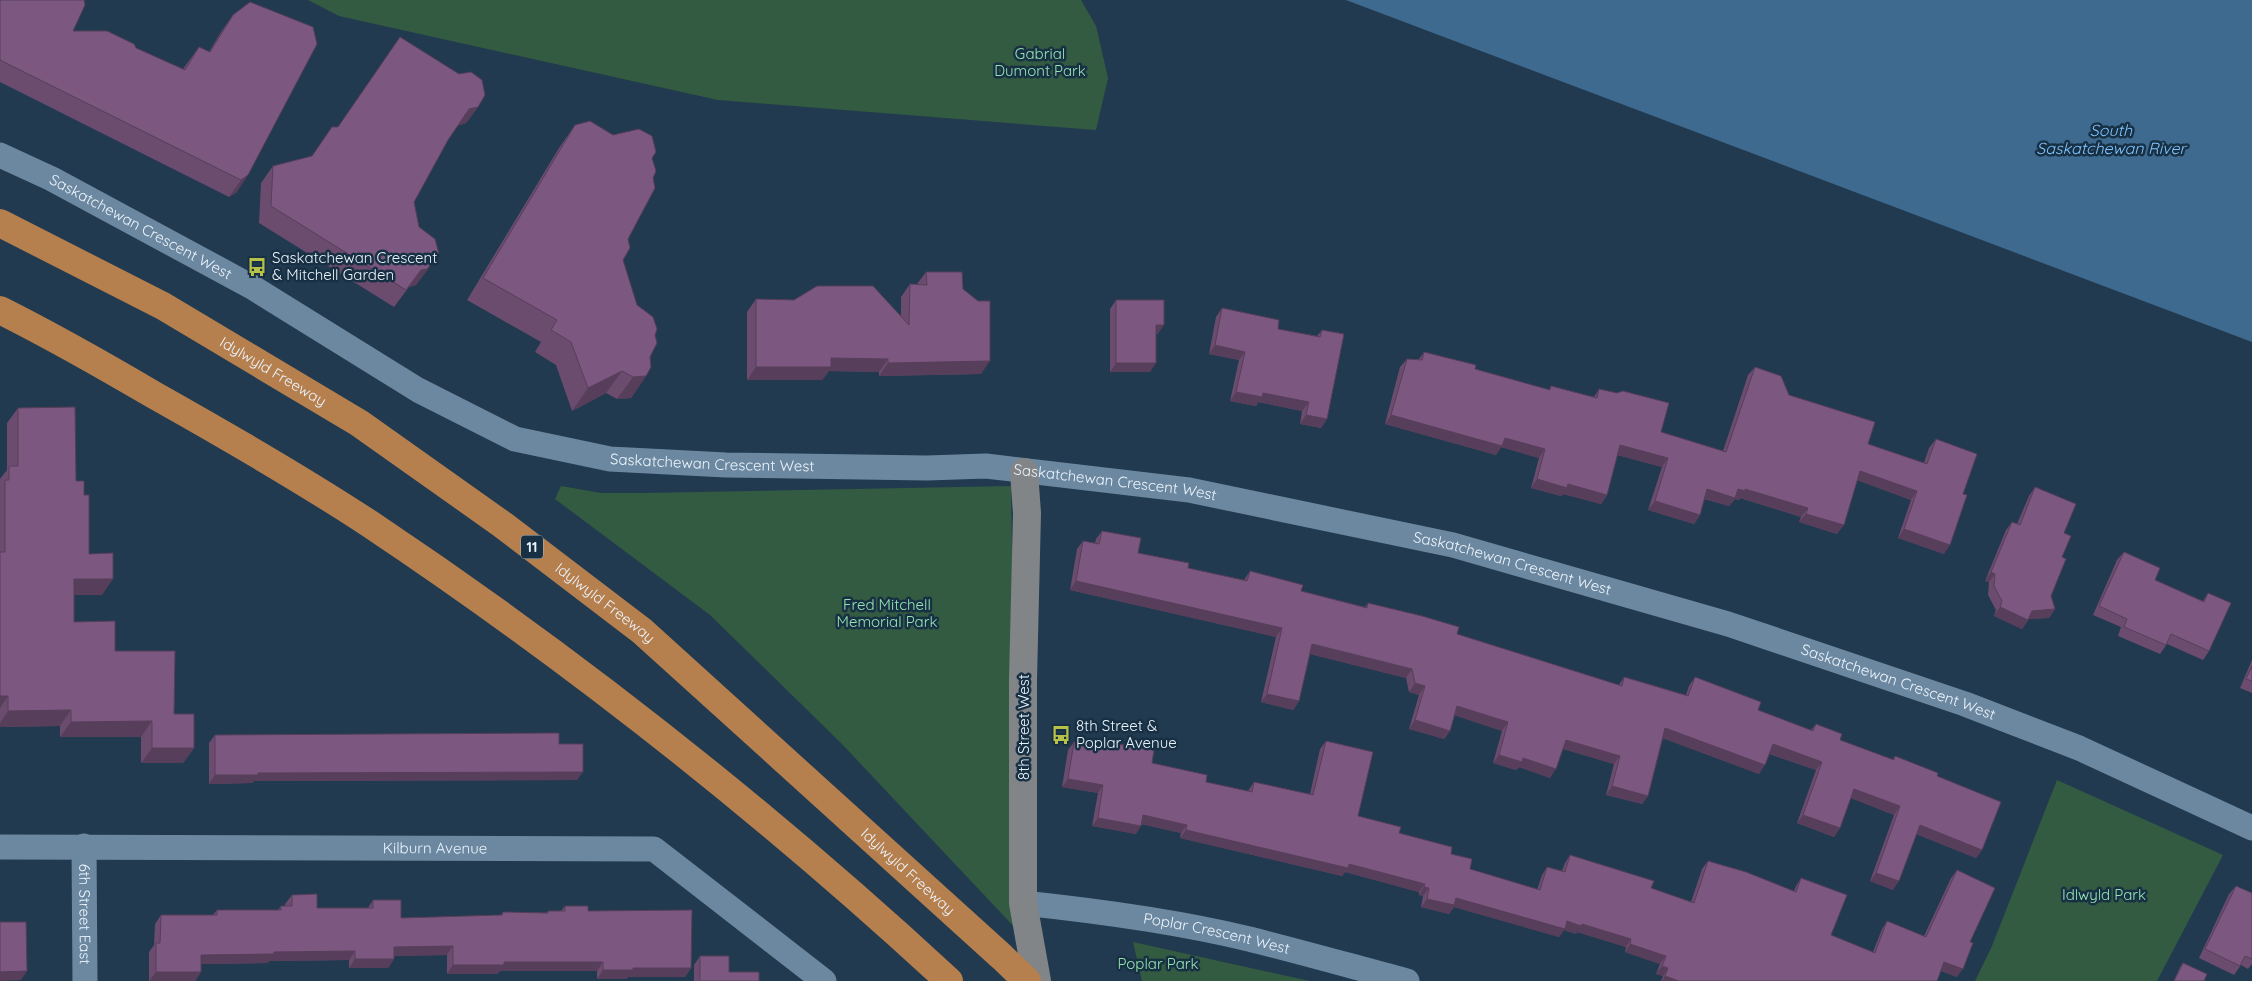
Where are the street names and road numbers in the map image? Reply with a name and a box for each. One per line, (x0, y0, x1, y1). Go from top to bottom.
street label: Saskatchewan Crescent West (46, 169, 235, 283)
street label: Idylwyld Freeway (217, 332, 330, 410)
street label: Saskatchewan Crescent West (610, 449, 815, 475)
street label: Saskatchewan Crescent West (1013, 459, 1218, 505)
street label: Saskatchewan Crescent West (1412, 527, 1614, 599)
road number: 11 (521, 536, 543, 558)
street label: Idylwyld Freeway (552, 558, 659, 647)
street label: Saskatchewan Crescent West (1799, 639, 1998, 724)
street label: 8th Street West (1014, 674, 1033, 780)
street label: Idylwyld Freeway (857, 824, 959, 919)
street label: Kilburn Avenue (383, 838, 487, 857)
street label: 6th Street East (75, 864, 95, 964)
street label: Poplar Crescent West (1142, 908, 1292, 958)

